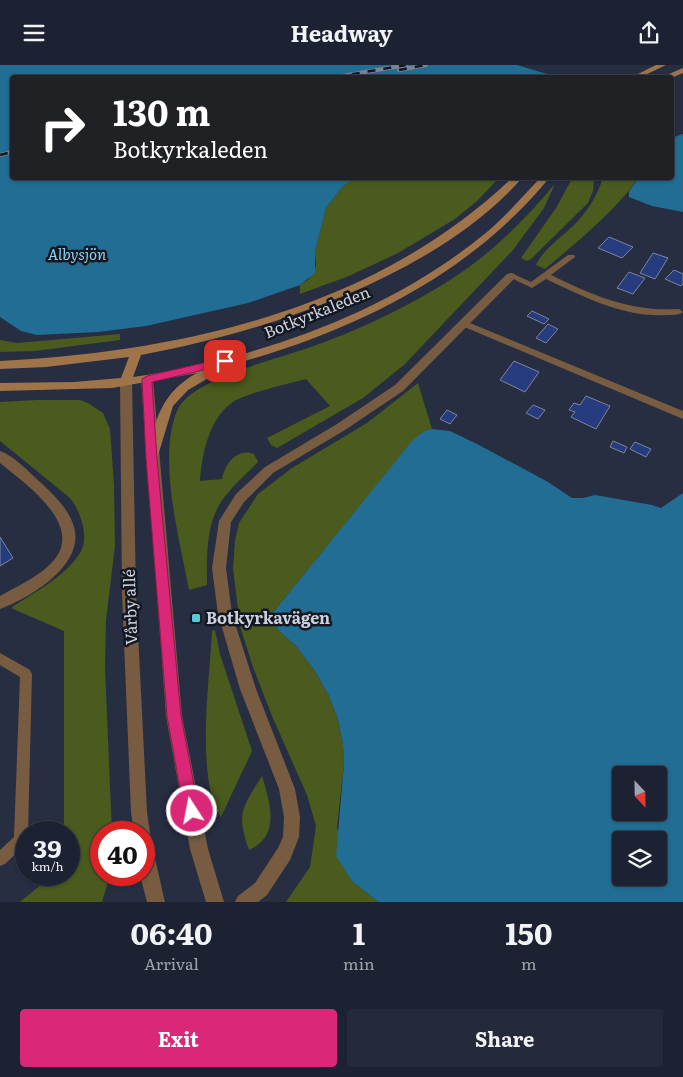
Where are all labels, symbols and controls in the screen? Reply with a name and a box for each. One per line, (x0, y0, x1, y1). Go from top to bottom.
text: Headway (290, 16, 393, 49)
icon: menu (20, 19, 48, 47)
icon: share (635, 19, 663, 47)
text: 130 m (113, 85, 210, 137)
icon: right (30, 95, 95, 160)
text: Botkyrkaleden (113, 132, 268, 165)
water label: Albysjön (48, 242, 106, 265)
street label: Botkyrkaleden (260, 279, 374, 343)
pin (204, 340, 246, 382)
icon: arrive (211, 347, 239, 375)
street label: Vårby allé (116, 569, 142, 645)
place label: Botkyrkavägen (206, 605, 330, 629)
marker: Botkyrkavägen (190, 612, 202, 624)
north arrow (612, 766, 668, 821)
map controls (612, 766, 667, 886)
position arrow (165, 784, 217, 836)
speed limit sign: 40 (90, 821, 155, 886)
text: 39 (33, 829, 62, 866)
button: layers (612, 831, 667, 886)
text: km/h (32, 857, 63, 875)
text: 06:40 (131, 910, 213, 954)
text: 1 (353, 910, 365, 954)
text: 150 (505, 910, 552, 954)
text: Arrival (144, 951, 199, 975)
text: min (343, 951, 375, 975)
text: m (521, 951, 537, 975)
button: Exit (20, 1009, 337, 1067)
button: Share (347, 1009, 663, 1067)

